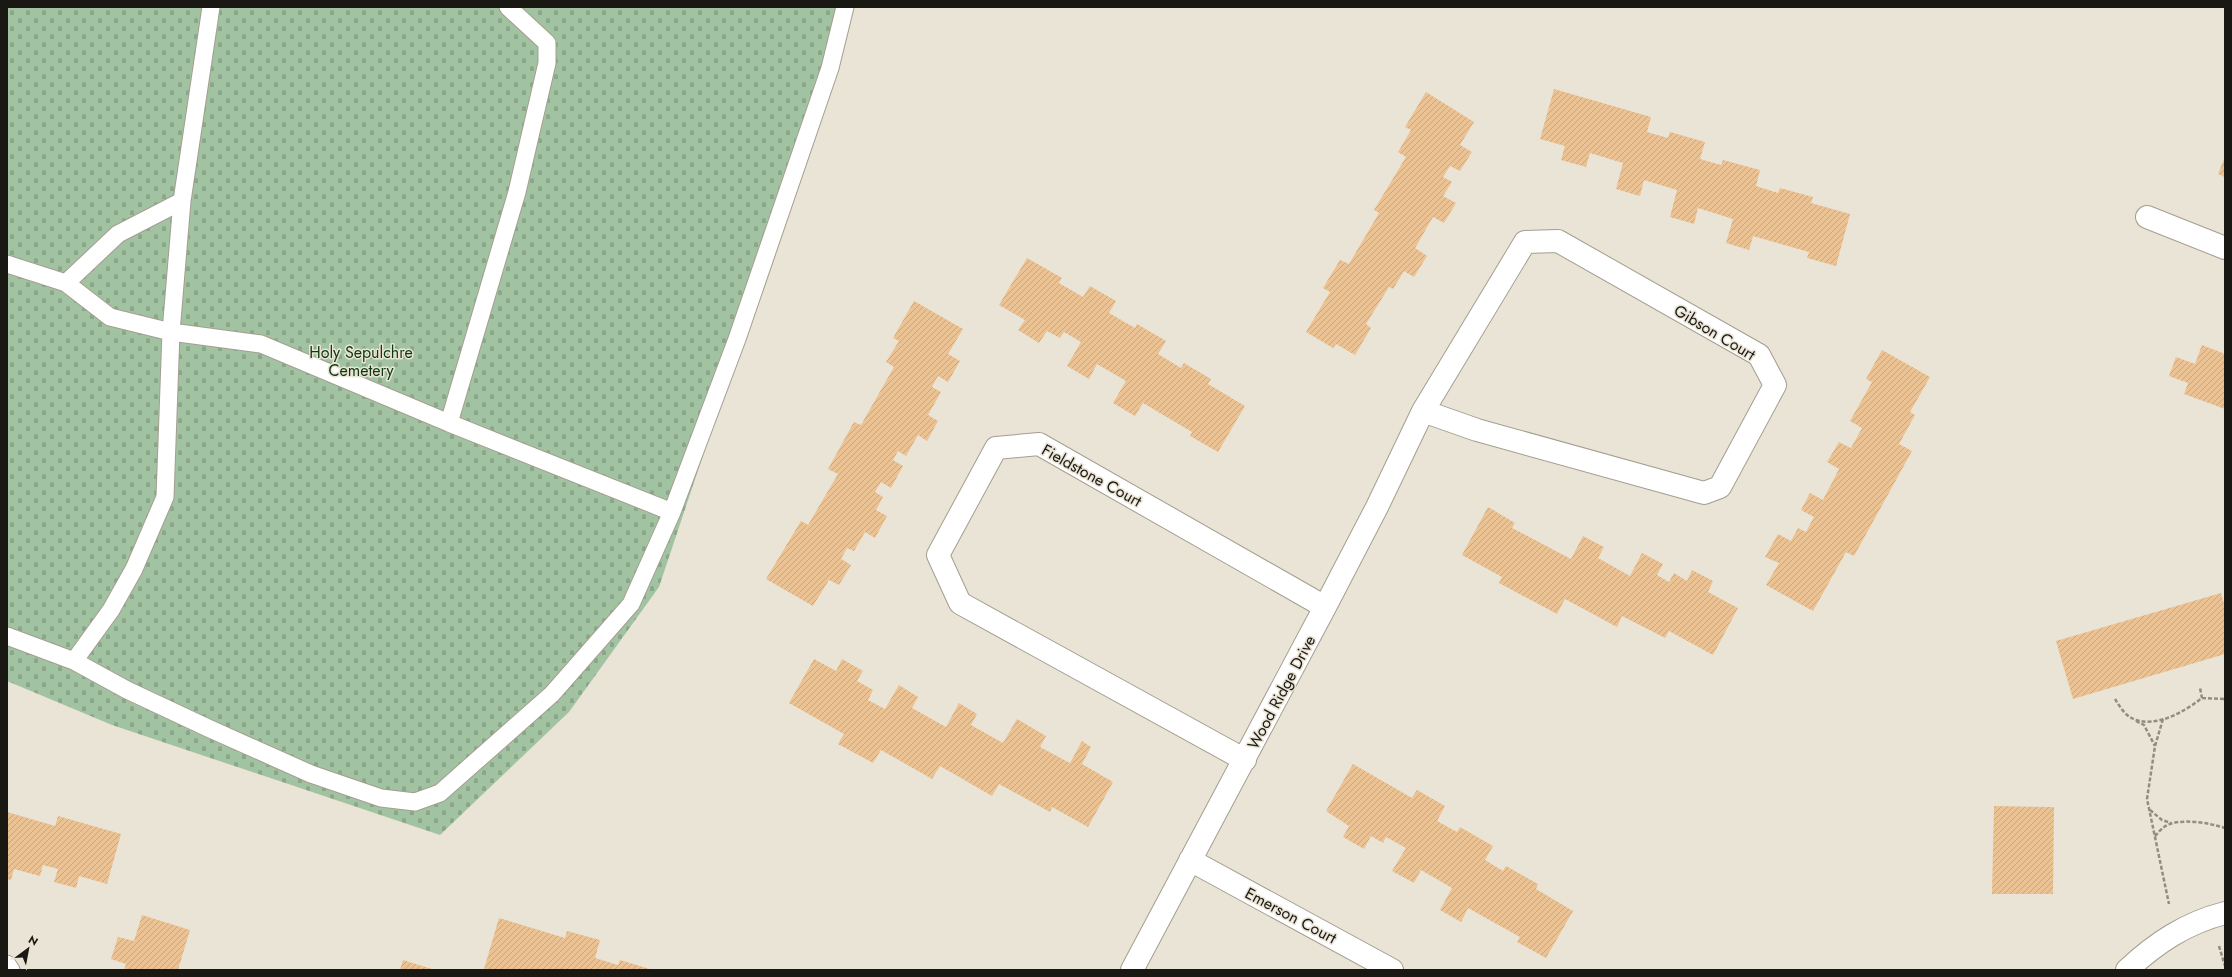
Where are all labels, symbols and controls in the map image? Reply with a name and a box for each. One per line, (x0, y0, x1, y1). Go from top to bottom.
street label: Gibson Court (1670, 299, 1760, 366)
park label: Holy Sepulchre Cemetery (309, 341, 413, 382)
street label: Fieldstone Court (1038, 438, 1146, 512)
street label: Wood Ridge Drive (1242, 631, 1321, 753)
street label: Emerson Court (1241, 882, 1341, 949)
north arrow (8, 929, 48, 969)
text: N (25, 931, 41, 950)

